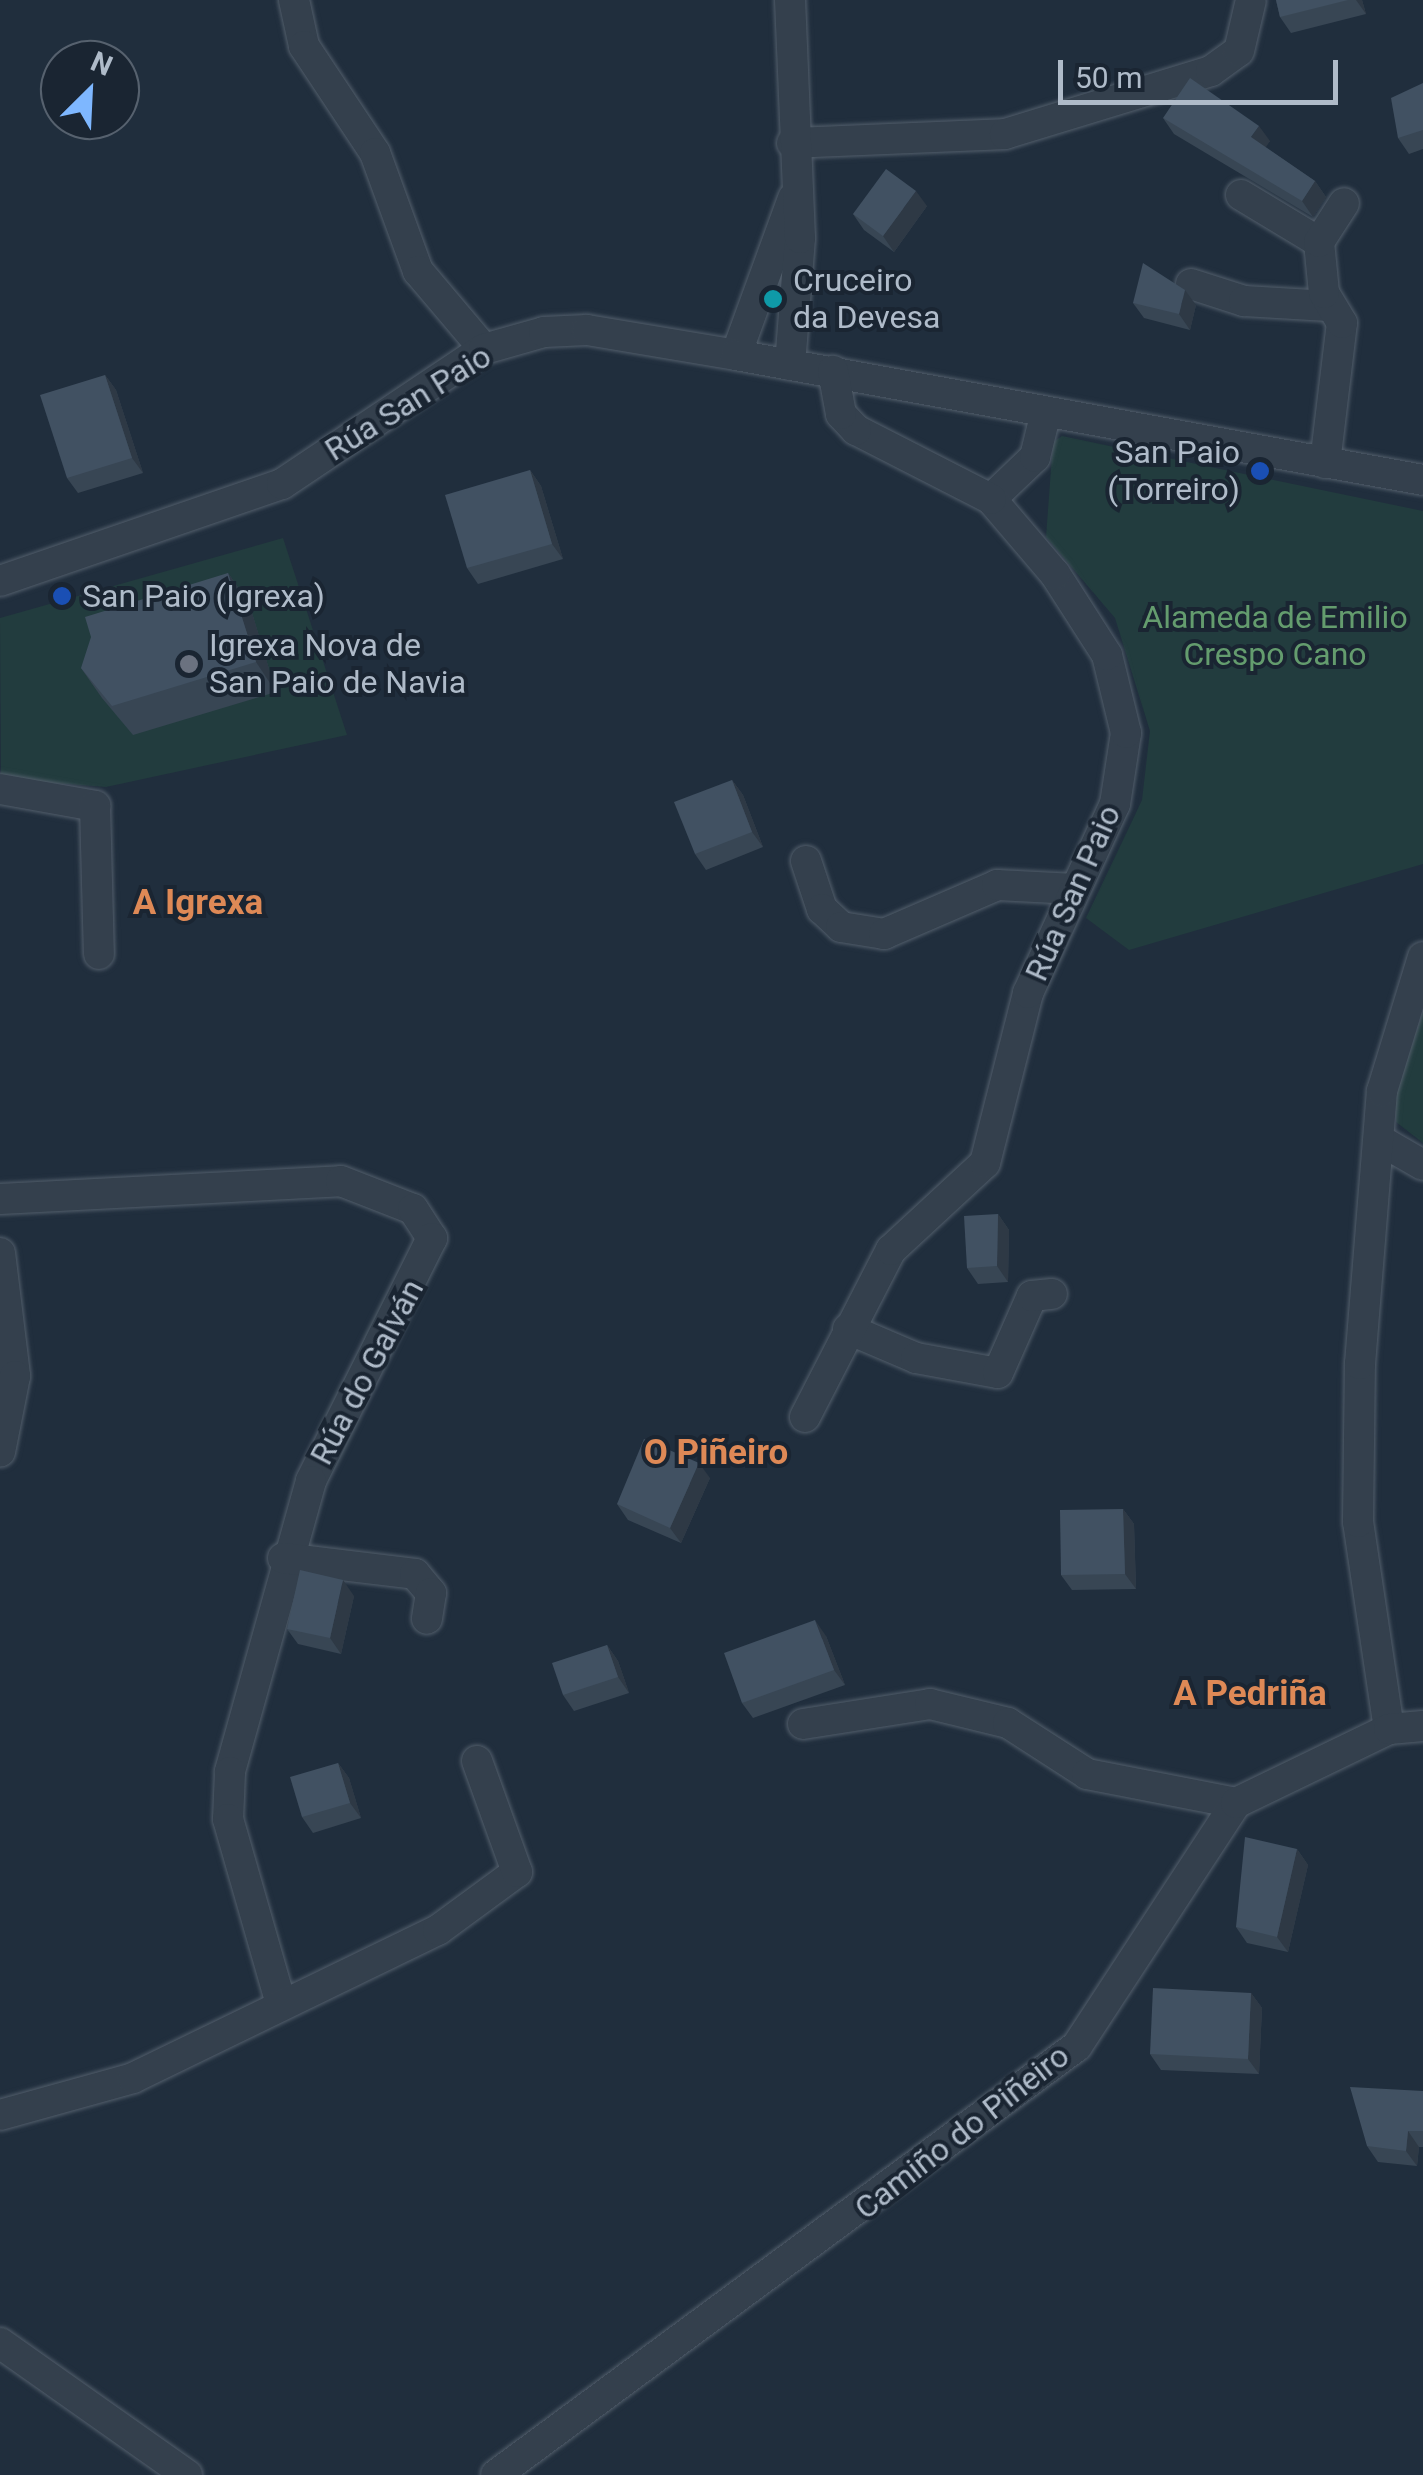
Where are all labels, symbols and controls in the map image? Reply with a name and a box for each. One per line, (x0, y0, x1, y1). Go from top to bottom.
north arrow (40, 40, 140, 140)
scale bar (1063, 40, 1343, 102)
text: N (86, 45, 117, 83)
text: 50 m (1075, 60, 1142, 95)
place label: Cruceiro da Devesa (793, 262, 940, 337)
marker: Cruceiro da Devesa (762, 288, 784, 310)
street label: Rúa San Paio (318, 337, 498, 469)
place label: San Paio (Torreiro) (1107, 434, 1240, 509)
marker: San Paio (Torreiro) (1249, 460, 1271, 482)
place label: San Paio (Igrexa) (82, 577, 325, 615)
marker: San Paio (Igrexa) (51, 585, 73, 607)
park label: Alameda de Emilio Crespo Cano (1142, 599, 1408, 674)
place label: Igrexa Nova de San Paio de Navia (209, 627, 466, 702)
marker: Igrexa Nova de San Paio de Navia (178, 653, 200, 675)
street label: Rúa San Paio (1017, 799, 1129, 987)
district label: A Igrexa (133, 882, 263, 924)
street label: Rúa do Galván (302, 1273, 432, 1471)
district label: O Piñeiro (644, 1432, 788, 1474)
district label: A Pedriña (1173, 1673, 1327, 1715)
street label: Camiño do Piñeiro (847, 2036, 1077, 2228)

